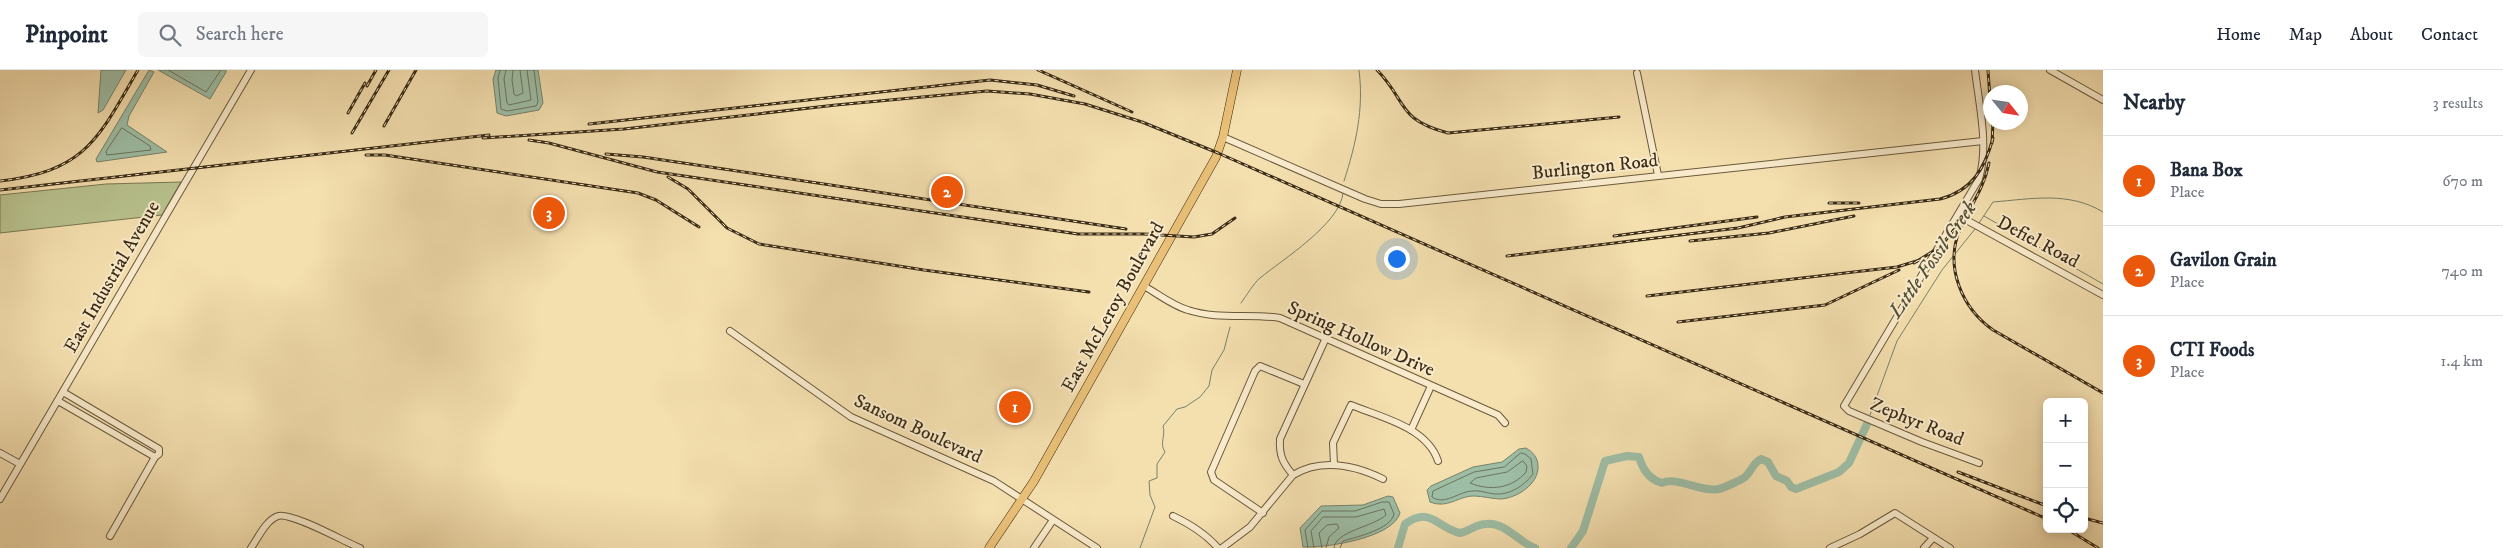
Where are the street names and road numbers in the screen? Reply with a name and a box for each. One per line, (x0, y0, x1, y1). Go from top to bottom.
street label: Burlington Road (1531, 149, 1660, 185)
street label: East Industrial Avenue (59, 197, 165, 357)
street label: Defiel Road (1993, 211, 2083, 273)
street label: East McLeroy Boulevard (1057, 217, 1170, 396)
street label: Spring Hollow Drive (1284, 296, 1438, 382)
street label: Sansom Boulevard (850, 389, 986, 469)
street label: Zephyr Road (1867, 393, 1968, 451)

